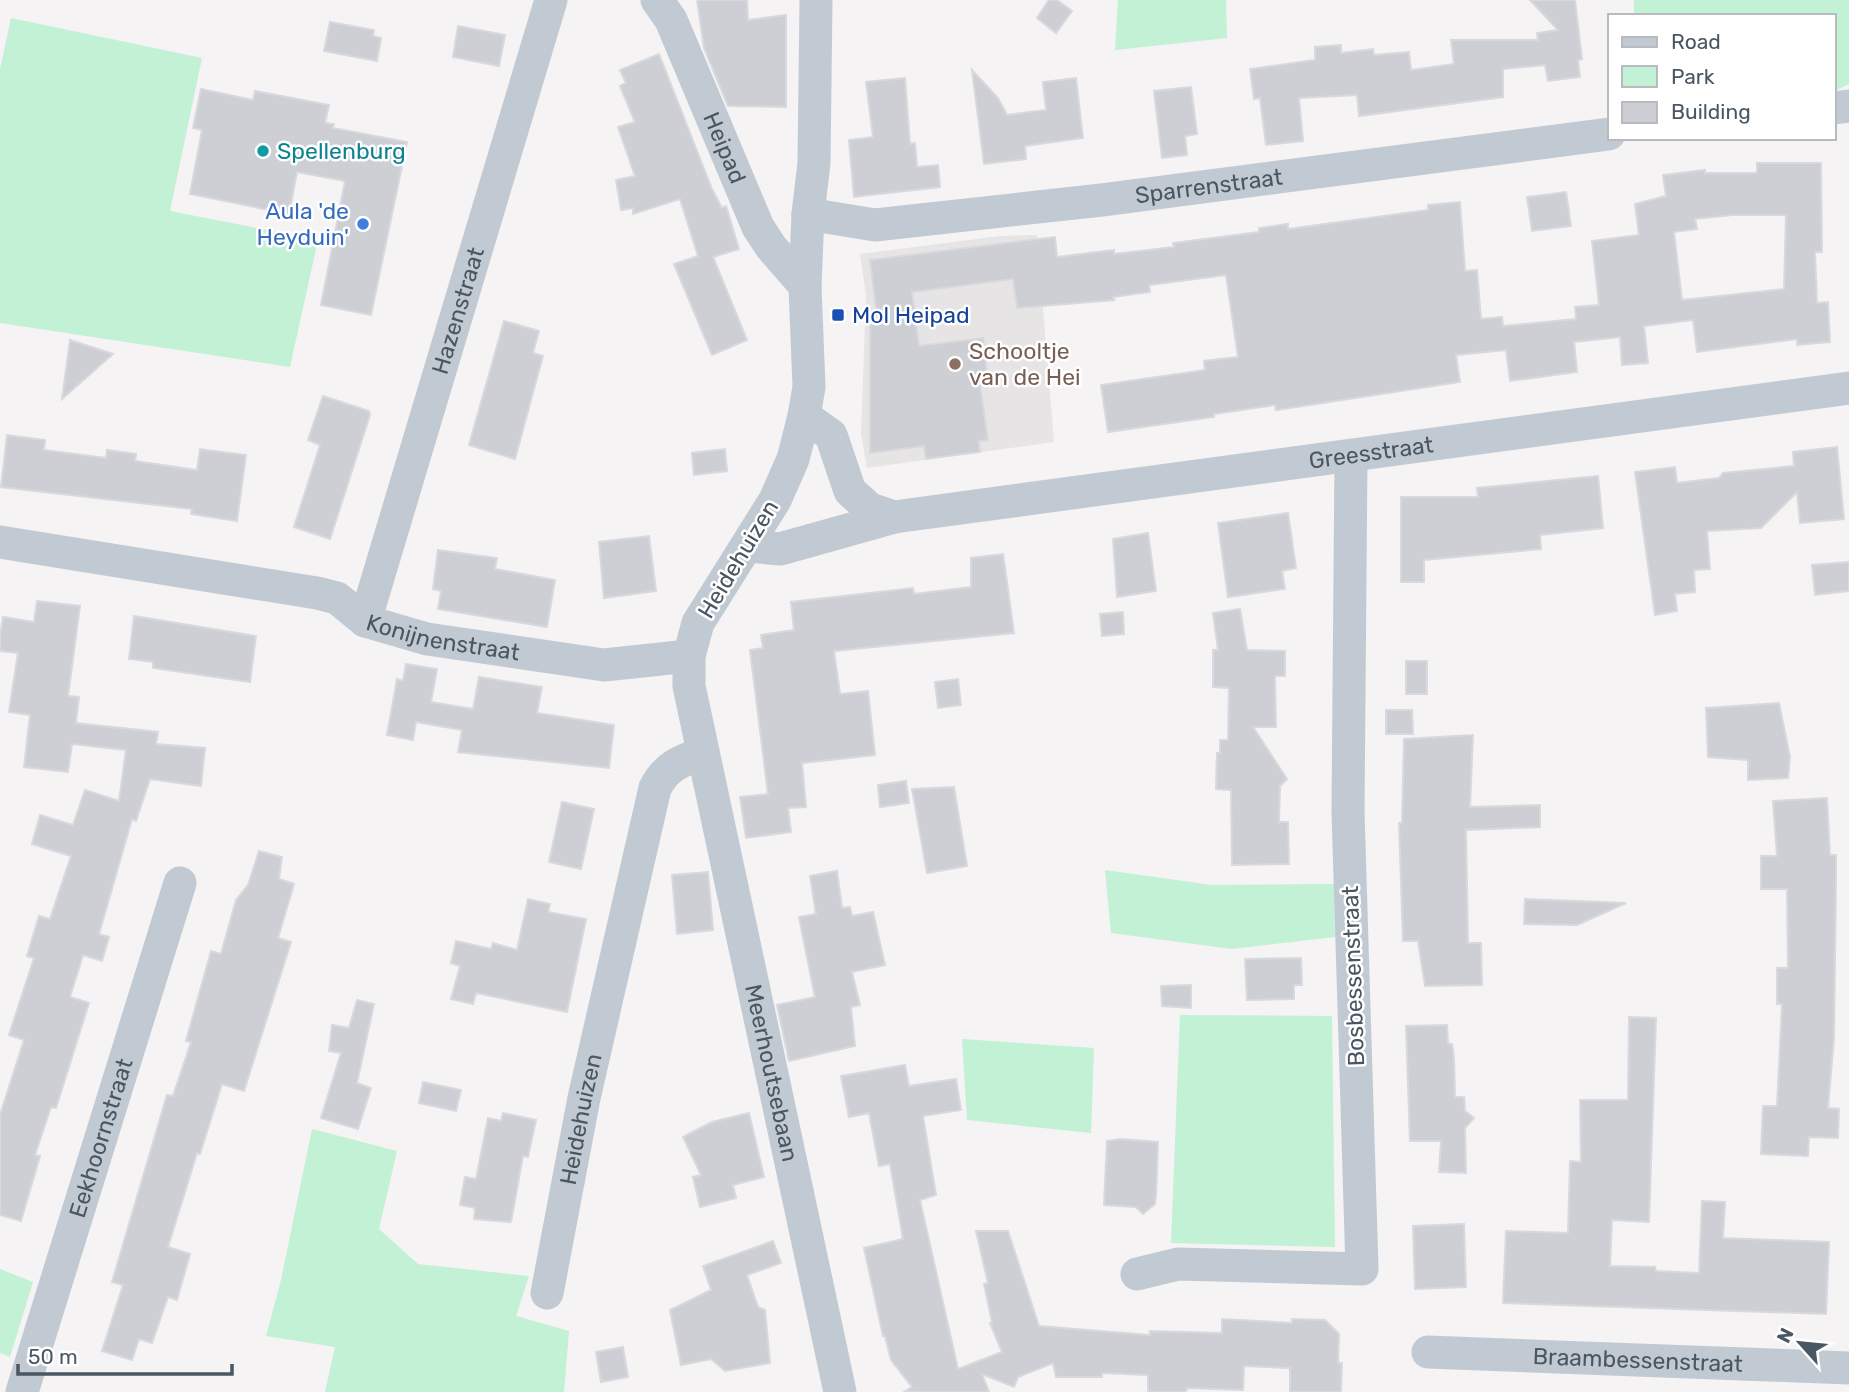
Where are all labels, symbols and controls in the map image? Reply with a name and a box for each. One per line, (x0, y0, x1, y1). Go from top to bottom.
legend (1608, 14, 1835, 140)
text: Road (1671, 29, 1721, 54)
text: Park (1671, 64, 1715, 89)
text: Building (1671, 99, 1751, 124)
street label: Heipad (697, 108, 752, 188)
place label: Spellenburg (277, 137, 406, 165)
marker: Spellenburg (255, 143, 271, 159)
street label: Sparrenstraat (1133, 163, 1284, 210)
place label: Aula 'de Heyduin' (256, 197, 349, 251)
marker: Aula 'de Heyduin' (355, 216, 371, 232)
street label: Hazenstraat (426, 244, 490, 377)
place label: Mol Heipad (852, 301, 970, 329)
marker: Mol Heipad (830, 307, 846, 323)
place label: Schooltje van de Hei (969, 337, 1081, 391)
marker: Schooltje van de Hei (947, 356, 963, 372)
street label: Greesstraat (1307, 430, 1435, 475)
street label: Heidehuizen (692, 495, 784, 623)
street label: Konijnenstraat (363, 608, 522, 666)
street label: Bosbessenstraat (1336, 885, 1370, 1067)
street label: Meerhoutsebaan (739, 982, 804, 1164)
street label: Heidehuizen (554, 1051, 608, 1187)
street label: Eekhoornstraat (63, 1055, 139, 1221)
north arrow (1765, 1308, 1835, 1378)
text: N (1772, 1324, 1799, 1347)
scale bar (18, 1332, 231, 1376)
street label: Braambessenstraat (1532, 1342, 1743, 1378)
text: 50 m (28, 1344, 78, 1369)

